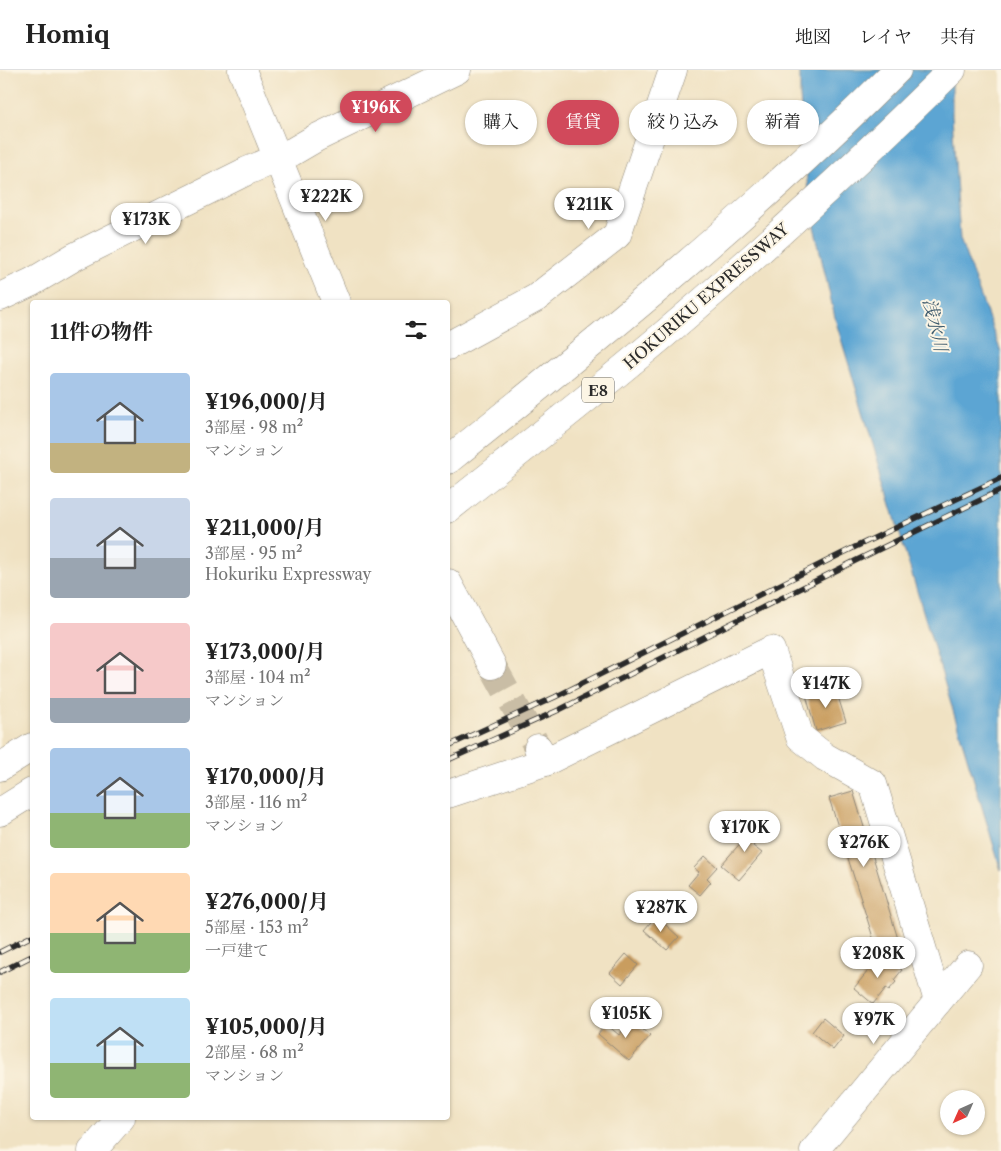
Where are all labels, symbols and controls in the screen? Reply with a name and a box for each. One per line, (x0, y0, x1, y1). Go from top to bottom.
text: Homiq (25, 20, 110, 49)
text: 地図 (795, 26, 831, 48)
text: レイヤ (859, 26, 912, 48)
text: 共有 (940, 26, 976, 48)
pin: ¥196K (341, 90, 411, 133)
text: ¥196K (351, 97, 401, 117)
chip: 購入 (465, 100, 537, 145)
chip: 賃貸 (547, 100, 619, 145)
chip: 絞り込み (629, 100, 737, 145)
chip: 新着 (747, 100, 819, 145)
pin: ¥222K (291, 180, 361, 222)
text: ¥222K (300, 186, 352, 206)
pin: ¥211K (554, 188, 624, 230)
text: ¥211K (565, 194, 613, 214)
pin: ¥173K (111, 202, 181, 245)
text: ¥173K (122, 209, 170, 229)
street label: HOKURIKU EXPRESSWAY (619, 218, 793, 373)
water label: 浅水川 (918, 296, 952, 356)
icon: filters (402, 316, 430, 344)
text: 11件の物件 (50, 319, 153, 344)
road number: E8 (582, 378, 614, 402)
text: ¥196,000/月 (205, 389, 328, 414)
icon: home (90, 393, 150, 453)
text: 3部屋 · 98 m² (205, 417, 303, 437)
text: マンション (205, 440, 284, 460)
text: ¥211,000/月 (205, 515, 325, 540)
icon: home (90, 518, 150, 578)
text: 3部屋 · 95 m² (205, 543, 303, 563)
text: Hokuriku Expressway (205, 564, 372, 584)
text: ¥173,000/月 (205, 639, 326, 664)
icon: home (90, 643, 150, 703)
pin: ¥147K (791, 666, 861, 709)
text: 3部屋 · 104 m² (205, 667, 311, 687)
text: ¥147K (802, 673, 850, 693)
text: マンション (205, 690, 284, 710)
text: ¥170,000/月 (205, 764, 327, 789)
icon: home (90, 768, 150, 828)
text: 3部屋 · 116 m² (205, 792, 307, 812)
pin: ¥170K (710, 810, 780, 853)
text: マンション (205, 815, 284, 835)
text: ¥170K (720, 817, 770, 837)
pin: ¥276K (829, 826, 899, 868)
text: ¥276K (839, 832, 889, 852)
text: ¥276,000/月 (205, 889, 329, 914)
pin: ¥287K (626, 890, 696, 933)
icon: home (90, 893, 150, 953)
text: ¥287K (635, 897, 687, 917)
text: 5部屋 · 153 m² (205, 917, 309, 937)
pin: ¥208K (843, 936, 913, 979)
text: 一戸建て (205, 940, 269, 960)
text: ¥208K (851, 943, 905, 963)
pin: ¥105K (591, 996, 661, 1039)
pin: ¥97K (844, 1002, 904, 1045)
text: ¥105K (601, 1003, 651, 1023)
text: ¥97K (853, 1009, 895, 1029)
text: ¥105,000/月 (205, 1014, 328, 1039)
icon: home (90, 1018, 150, 1078)
text: 2部屋 · 68 m² (205, 1042, 304, 1062)
text: マンション (205, 1065, 284, 1085)
north arrow (940, 1090, 985, 1135)
map controls (940, 1090, 985, 1135)

